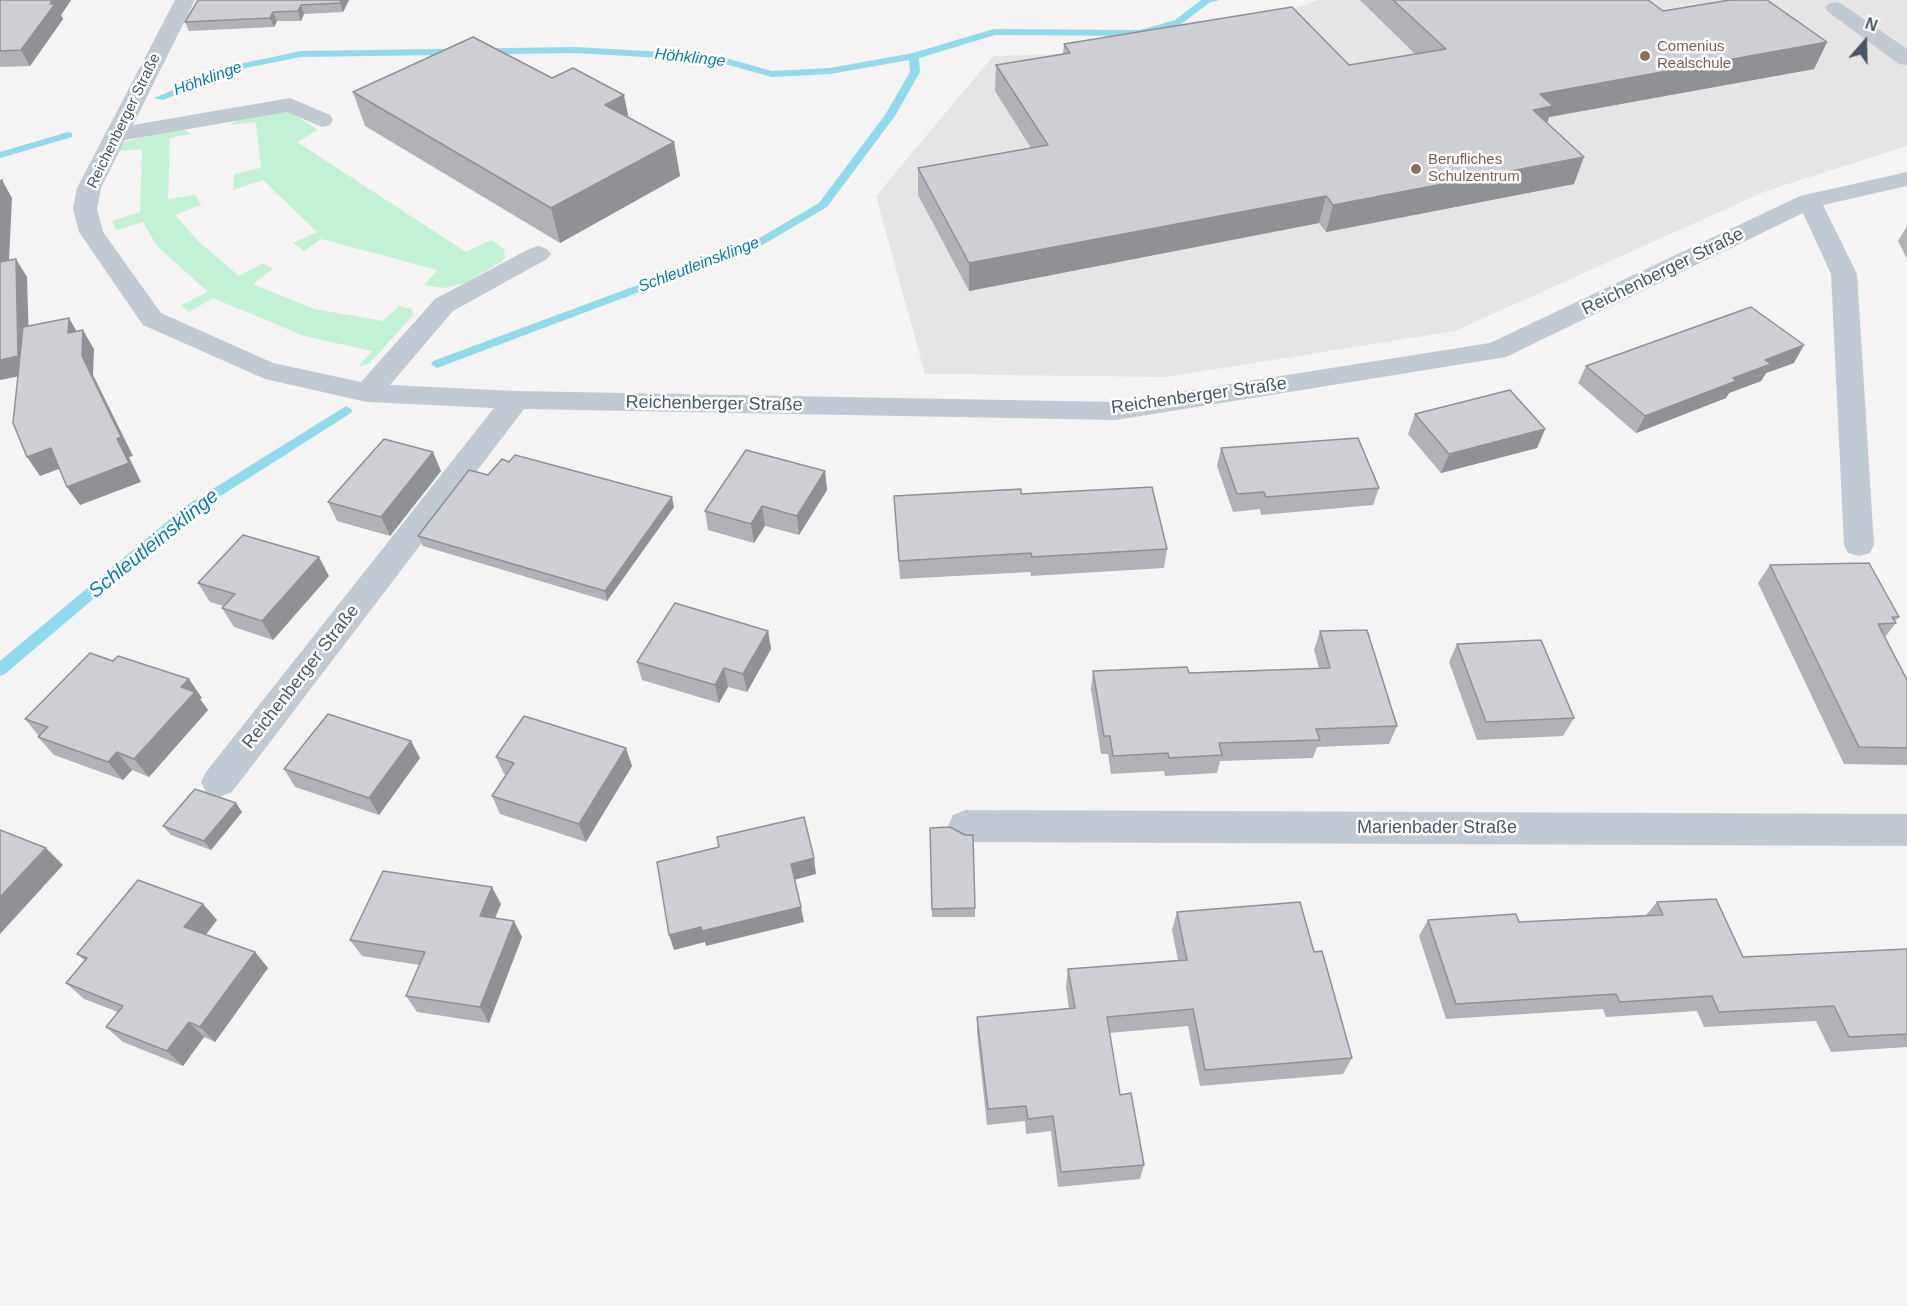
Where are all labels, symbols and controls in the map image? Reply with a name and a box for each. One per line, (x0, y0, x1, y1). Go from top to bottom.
north arrow (1835, 12, 1895, 72)
text: N (1863, 15, 1880, 35)
place label: Comenius Realschule (1657, 38, 1731, 73)
water label: Höhklinge (654, 45, 726, 71)
marker: Comenius Realschule (1638, 49, 1652, 63)
street label: Reichenberger Straße (84, 51, 164, 191)
water label: Höhklinge (171, 58, 245, 100)
place label: Berufliches Schulzentrum (1428, 151, 1520, 186)
marker: Berufliches Schulzentrum (1409, 162, 1423, 176)
street label: Reichenberger Straße (1579, 223, 1747, 321)
water label: Schleutleinsklinge (636, 233, 762, 297)
street label: Reichenberger Straße (1110, 373, 1288, 419)
street label: Reichenberger Straße (625, 392, 803, 416)
water label: Schleutleinsklinge (84, 484, 224, 604)
street label: Reichenberger Straße (238, 601, 364, 753)
street label: Marienbader Straße (1357, 817, 1517, 839)

